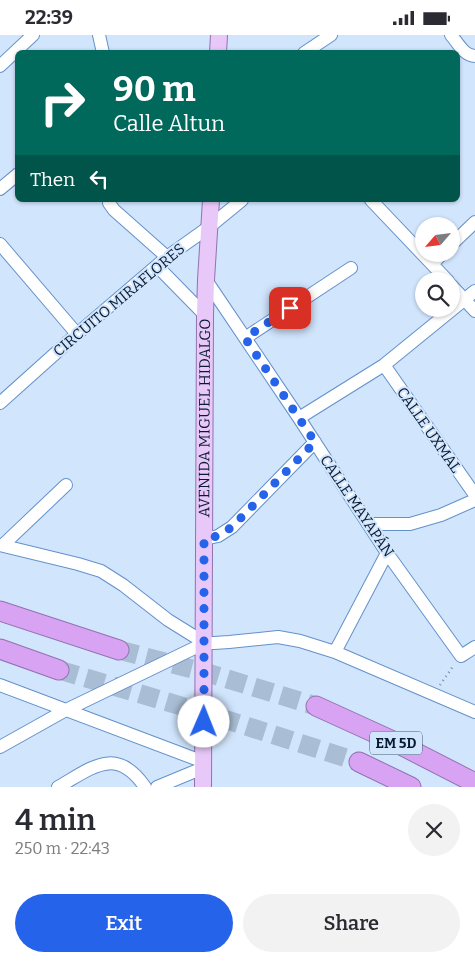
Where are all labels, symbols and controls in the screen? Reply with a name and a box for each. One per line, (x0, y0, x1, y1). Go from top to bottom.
text: 22:39 (25, 6, 73, 29)
text: 90 m (113, 68, 196, 110)
icon: right (30, 70, 95, 135)
text: Calle Altun (113, 110, 225, 137)
icon: left (85, 165, 113, 193)
text: Then (30, 168, 75, 191)
north arrow (415, 217, 460, 263)
map controls (415, 217, 460, 317)
street label: CIRCUITO MIRAFLORES (49, 240, 189, 360)
button: search (415, 272, 460, 317)
pin (269, 287, 311, 329)
icon: arrive (276, 294, 304, 322)
street label: AVENIDA MIGUEL HIDALGO (195, 318, 214, 518)
street label: CALLE UXMAL (393, 384, 465, 476)
street label: CALLE MAYAPÁN (316, 452, 398, 561)
position arrow (177, 695, 229, 747)
road number: EM 5D (370, 731, 422, 755)
text: 4 min (15, 802, 96, 838)
button: close (408, 804, 460, 856)
text: 250 m · 22:43 (15, 839, 110, 858)
button: Exit (15, 894, 233, 952)
button: Share (243, 894, 460, 952)

